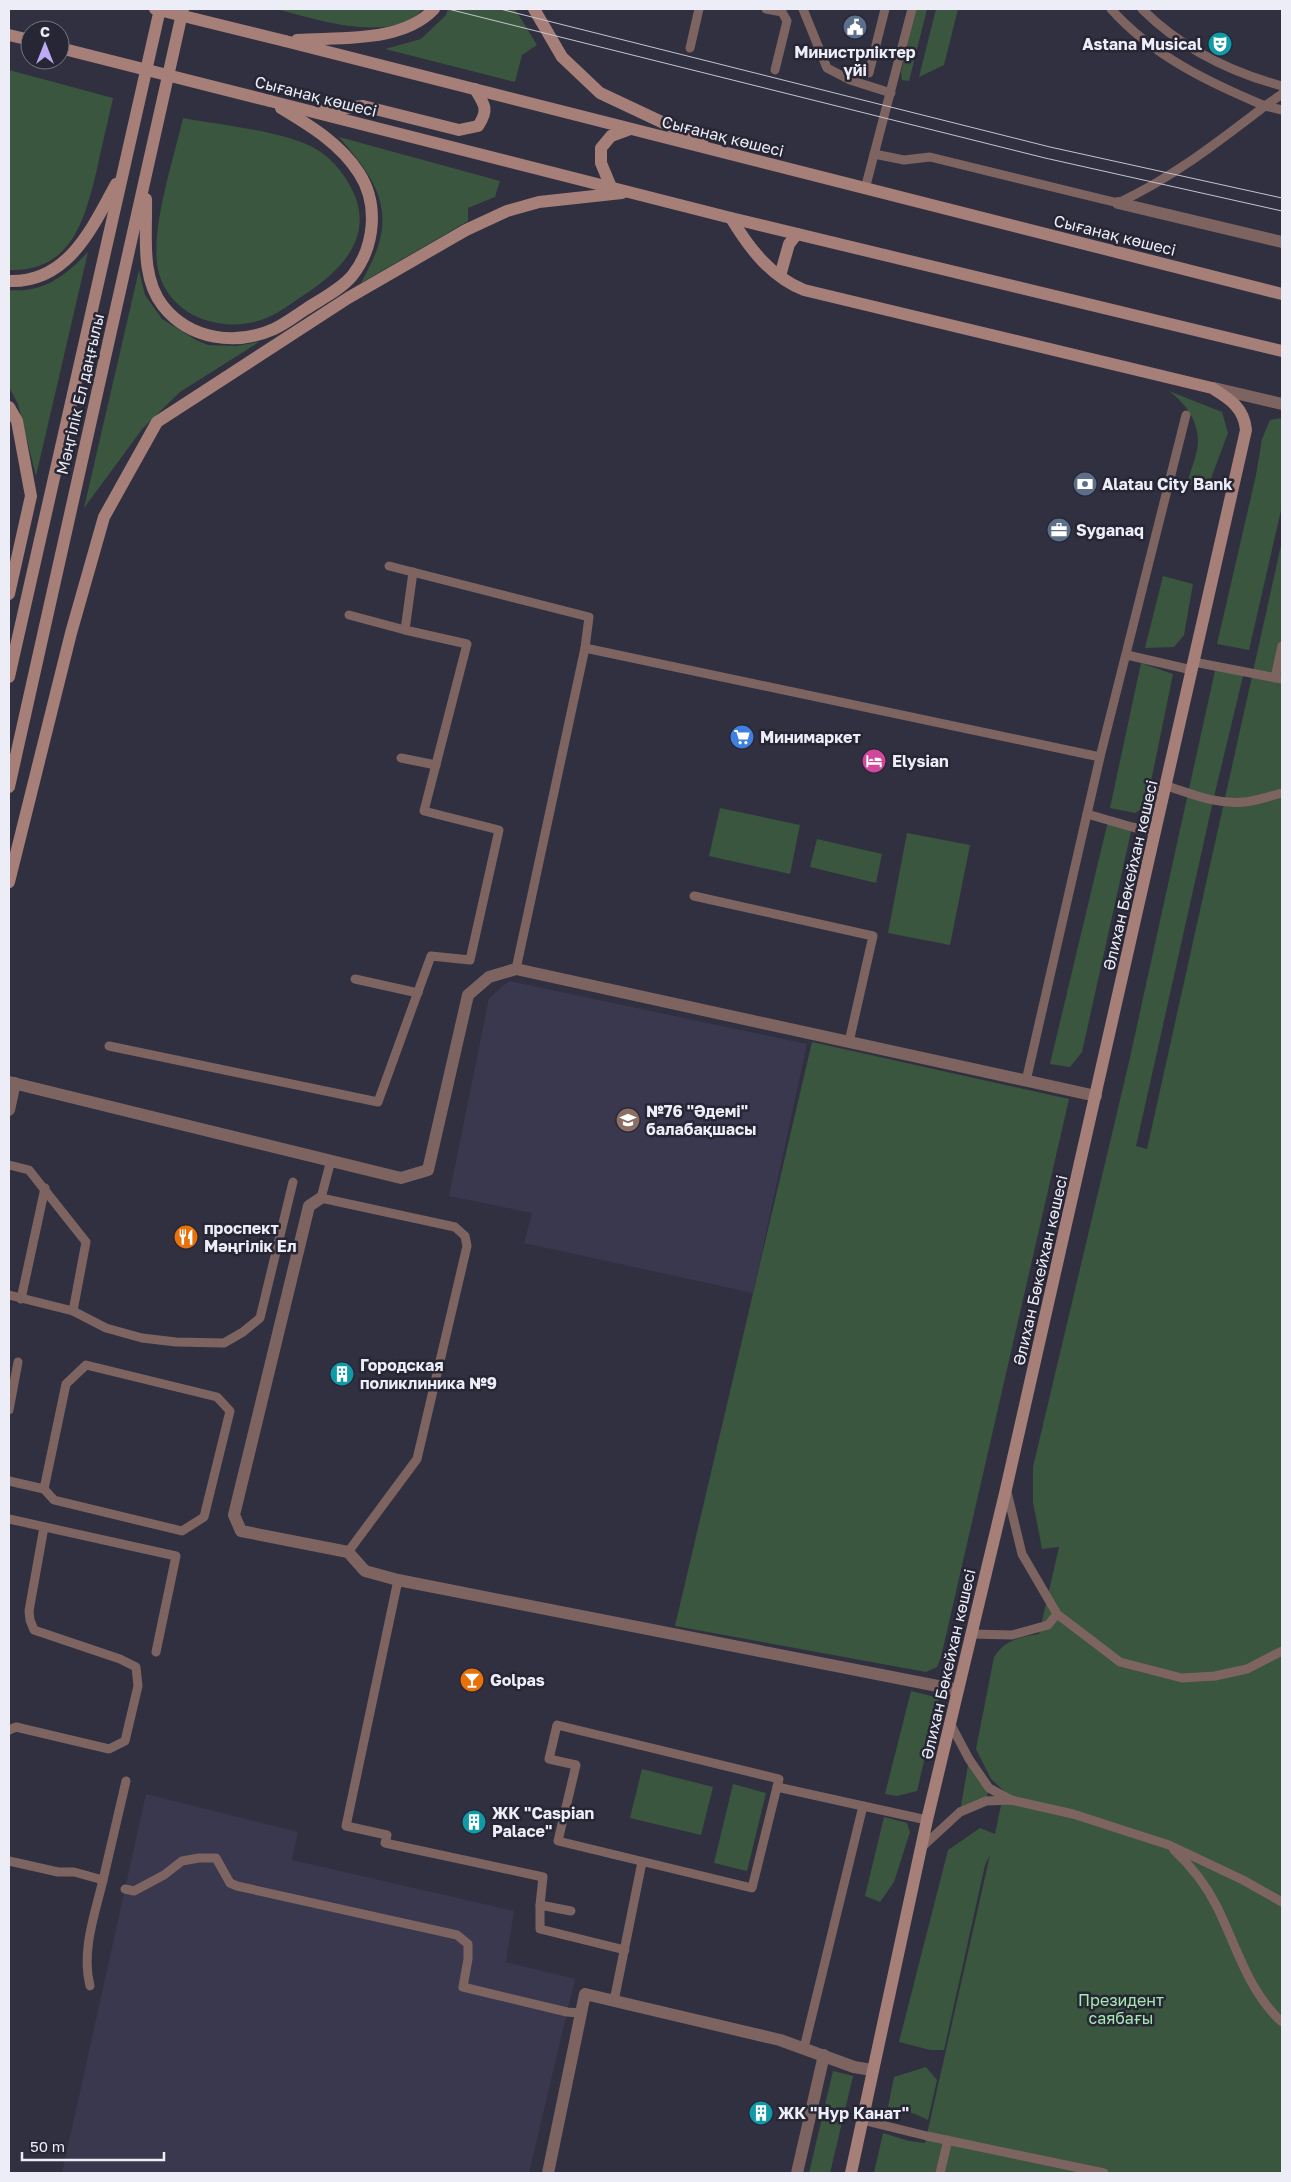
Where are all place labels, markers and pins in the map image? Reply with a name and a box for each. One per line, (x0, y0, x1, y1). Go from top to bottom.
public building icon: Министрліктер үйі (842, 14, 868, 40)
theatre icon: Astana Musical (1207, 31, 1233, 57)
place label: Astana Musical (1082, 34, 1203, 54)
place label: Министрліктер үйі (794, 42, 916, 80)
bank icon: Alatau City Bank (1072, 471, 1098, 497)
place label: Alatau City Bank (1102, 474, 1233, 494)
office icon: Syganaq (1046, 517, 1072, 543)
place label: Syganaq (1076, 520, 1144, 540)
supermarket icon: Минимаркет (729, 724, 755, 750)
place label: Минимаркет (760, 727, 861, 747)
hotel icon: Elysian (861, 748, 887, 774)
place label: Elysian (892, 751, 949, 771)
place label: №76 "Әдемі" балабақшасы (646, 1101, 756, 1139)
school or university icon: №76 "Әдемі" балабақшасы (615, 1107, 641, 1133)
place label: проспект Мәңгілік Ел (204, 1218, 297, 1256)
restaurant icon: проспект Мәңгілік Ел (173, 1224, 199, 1250)
place label: Городская поликлиника №9 (360, 1355, 497, 1393)
building icon: Городская поликлиника №9 (329, 1361, 355, 1387)
bar icon: Golpas (459, 1667, 485, 1693)
place label: Golpas (490, 1670, 545, 1690)
place label: ЖК "Caspian Palace" (492, 1803, 594, 1841)
building icon: ЖК "Caspian Palace" (461, 1809, 487, 1835)
building icon: ЖК "Нур Канат" (748, 2100, 774, 2126)
place label: ЖК "Нур Канат" (778, 2103, 909, 2123)

